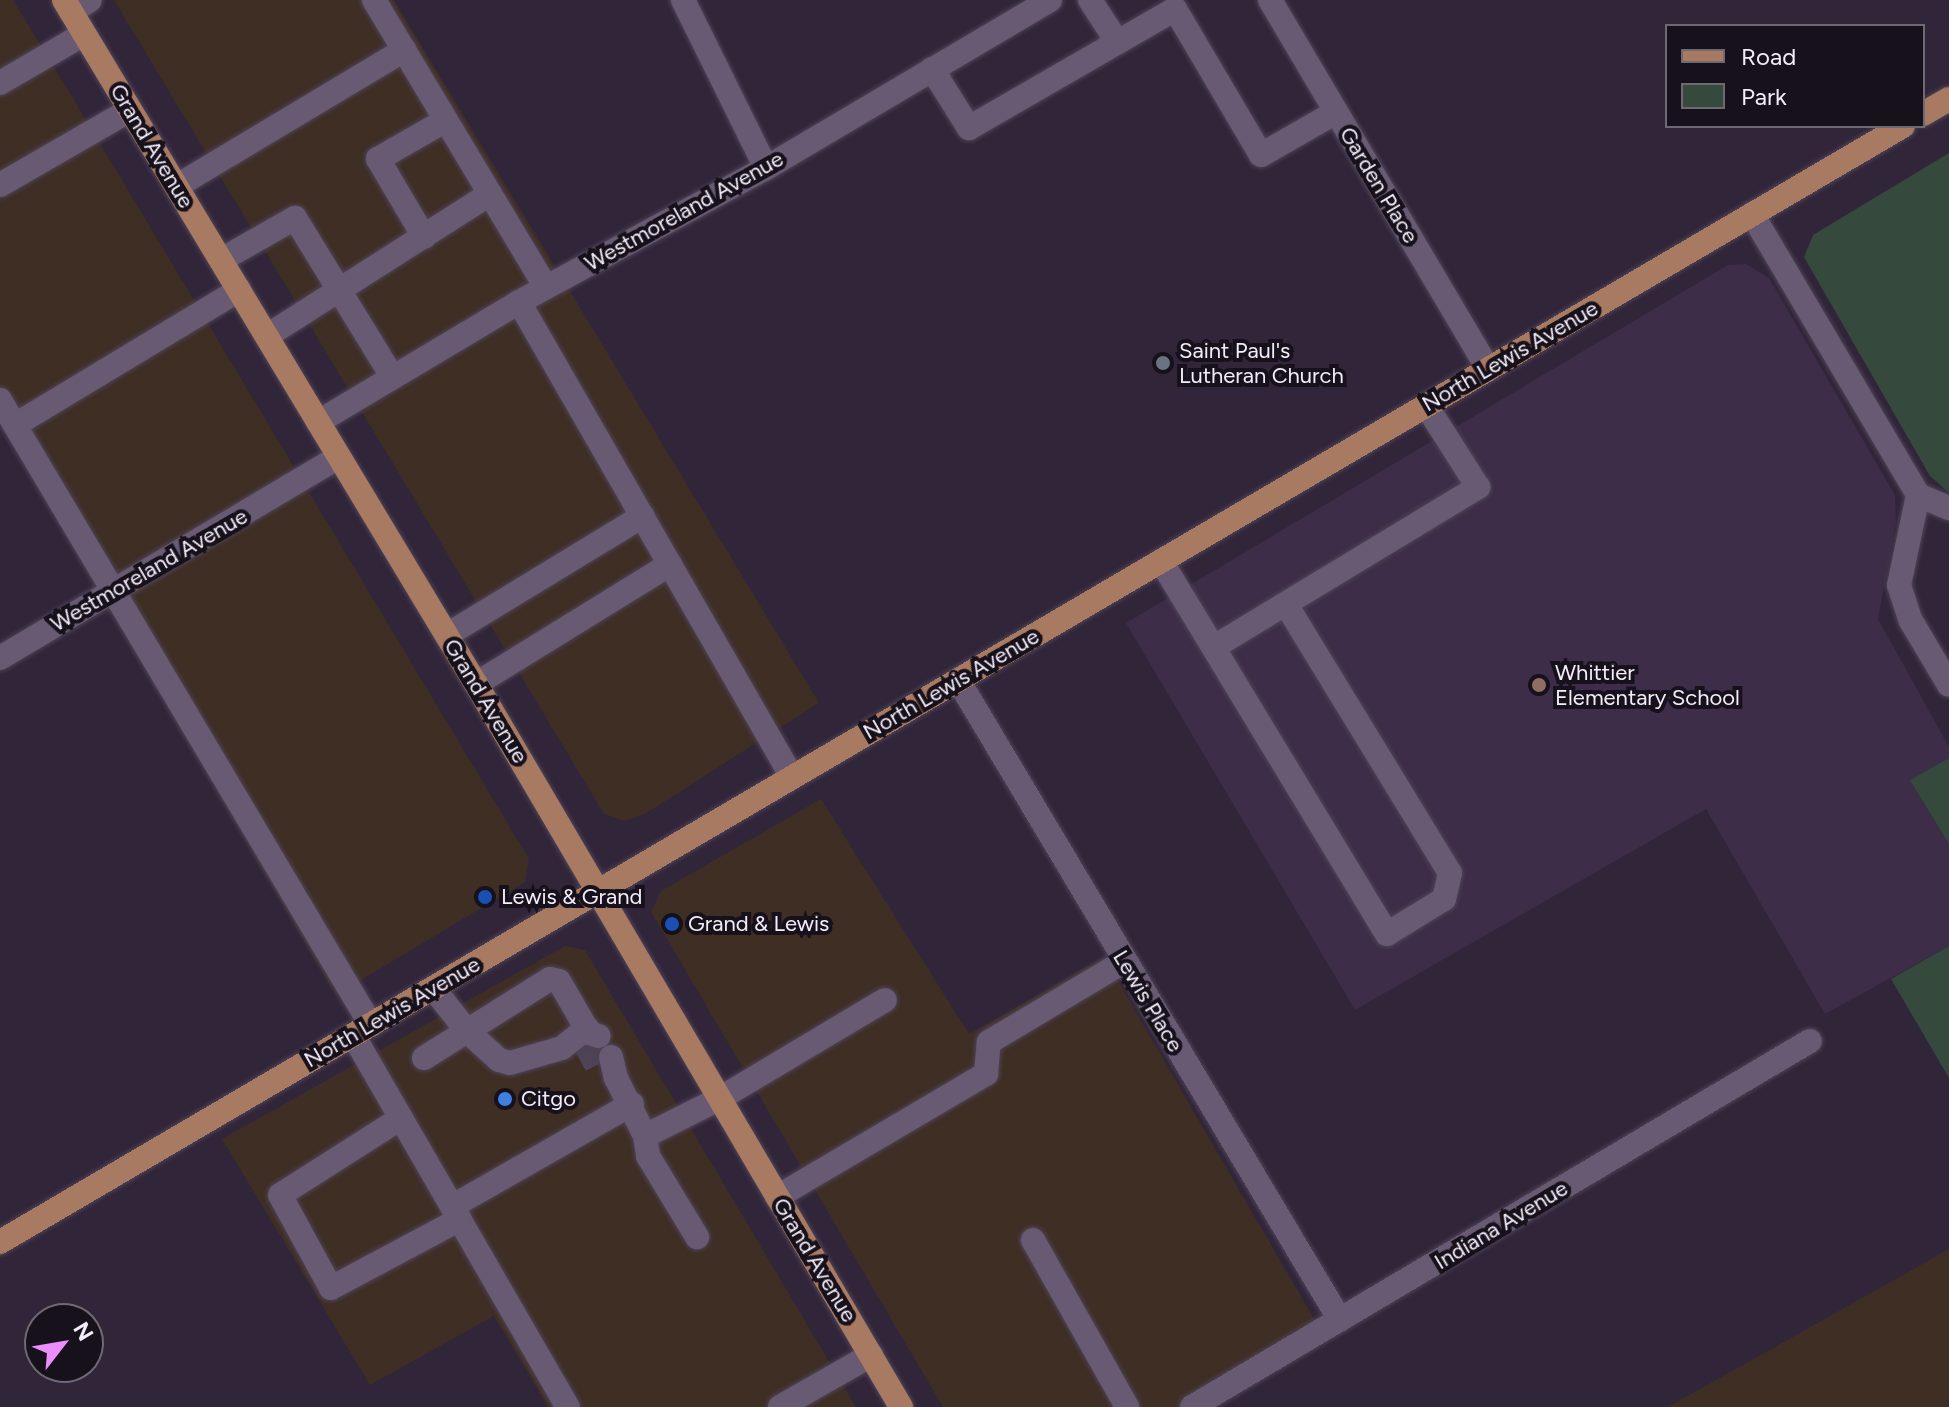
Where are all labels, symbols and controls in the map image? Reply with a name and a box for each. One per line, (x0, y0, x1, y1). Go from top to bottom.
legend (1665, 24, 1925, 128)
text: Road (1741, 42, 1796, 71)
street label: Grand Avenue (105, 79, 199, 213)
text: Park (1741, 82, 1787, 111)
street label: Garden Place (1334, 122, 1424, 248)
street label: Westmoreland Avenue (580, 145, 788, 277)
street label: North Lewis Avenue (1417, 295, 1603, 417)
place label: Saint Paul's Lutheran Church (1179, 337, 1344, 388)
marker: Saint Paul's Lutheran Church (1154, 354, 1172, 372)
street label: Westmoreland Avenue (46, 503, 252, 637)
street label: North Lewis Avenue (858, 623, 1044, 745)
street label: Grand Avenue (439, 634, 533, 768)
place label: Whittier Elementary School (1555, 659, 1740, 710)
marker: Whittier Elementary School (1530, 676, 1548, 694)
place label: Lewis & Grand (501, 884, 642, 910)
marker: Lewis & Grand (476, 888, 494, 906)
place label: Grand & Lewis (688, 911, 829, 937)
marker: Grand & Lewis (663, 915, 681, 933)
street label: Lewis Place (1107, 945, 1189, 1057)
street label: North Lewis Avenue (299, 951, 485, 1073)
place label: Citgo (521, 1086, 576, 1112)
marker: Citgo (496, 1090, 514, 1108)
street label: Indiana Avenue (1430, 1175, 1572, 1275)
street label: Grand Avenue (768, 1193, 862, 1327)
north arrow (24, 1303, 104, 1383)
text: N (67, 1317, 99, 1346)

